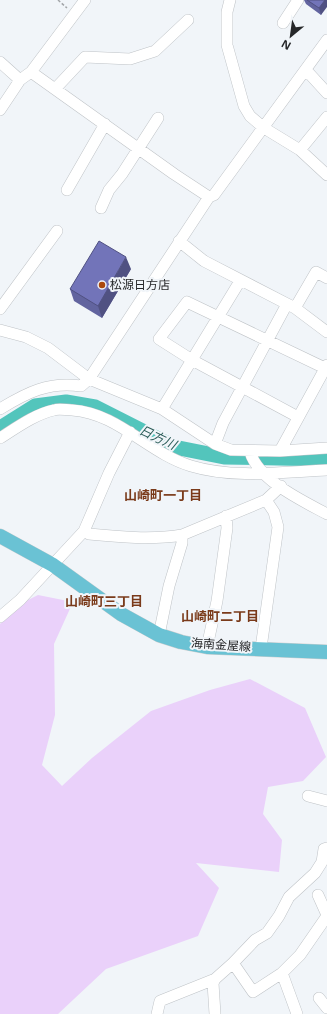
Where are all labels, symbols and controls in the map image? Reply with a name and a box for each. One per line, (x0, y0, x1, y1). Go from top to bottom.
north arrow (271, 16, 311, 56)
text: N (278, 36, 293, 54)
place label: 松源日方店 (110, 276, 170, 293)
marker: 松源日方店 (97, 280, 107, 290)
water label: 日方川 (137, 421, 181, 454)
district label: 山崎町一丁目 (124, 486, 202, 504)
district label: 山崎町三丁目 (65, 592, 143, 610)
district label: 山崎町二丁目 (181, 607, 259, 625)
street label: 海南金屋線 (191, 634, 252, 655)

